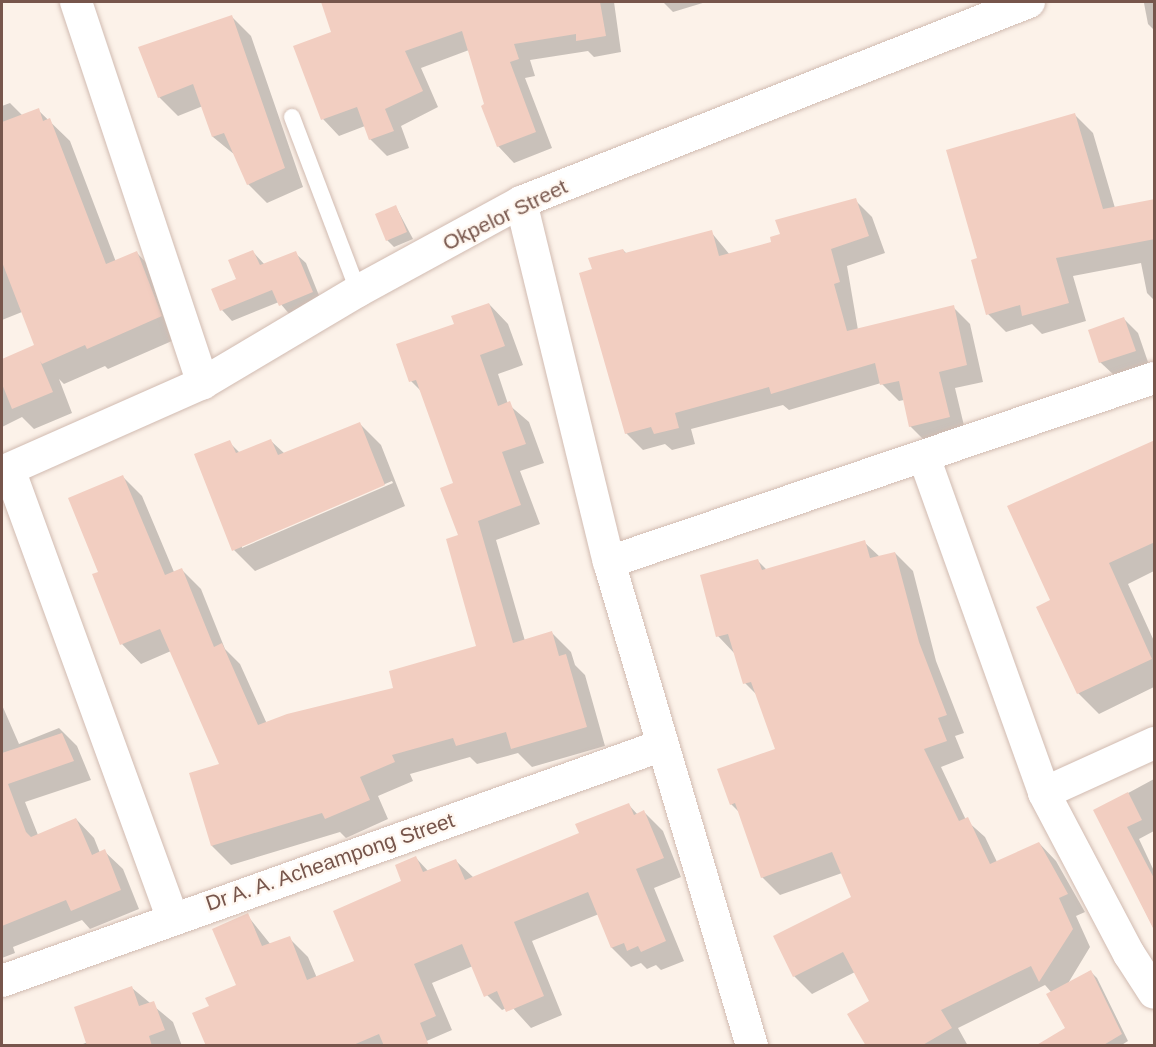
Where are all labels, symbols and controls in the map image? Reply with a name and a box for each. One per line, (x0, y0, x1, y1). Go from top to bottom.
street label: Okpelor Street (439, 174, 571, 256)
street label: Dr A. A. Acheampong Street (201, 807, 459, 917)

